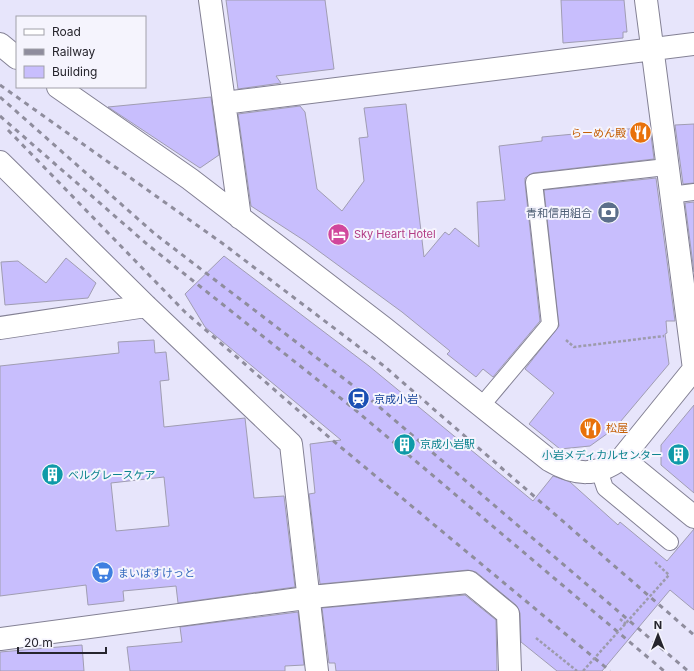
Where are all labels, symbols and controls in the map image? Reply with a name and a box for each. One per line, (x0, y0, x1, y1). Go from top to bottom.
legend (16, 16, 146, 88)
text: Road (52, 24, 81, 39)
text: Railway (52, 44, 96, 59)
text: Building (52, 64, 97, 79)
restaurant icon: らーめん殿 (628, 120, 654, 146)
place label: らーめん殿 (571, 126, 626, 140)
bank icon: 青和信用組合 (595, 200, 621, 226)
place label: 青和信用組合 (526, 206, 592, 220)
hotel icon: Sky Heart Hotel (326, 221, 352, 247)
place label: Sky Heart Hotel (354, 227, 436, 241)
station icon: 京成小岩 (346, 386, 372, 412)
place label: 京成小岩 (374, 392, 418, 406)
restaurant icon: 松屋 (577, 415, 603, 441)
place label: 松屋 (606, 421, 628, 435)
building icon: 京成小岩駅 (392, 431, 418, 457)
place label: 京成小岩駅 (420, 437, 475, 451)
building icon: 小岩メディカルセンター (665, 442, 691, 468)
place label: 小岩メディカルセンター (542, 448, 662, 462)
building icon: ベルグレースケア (40, 462, 66, 488)
place label: ベルグレースケア (68, 468, 155, 482)
supermarket icon: まいばすけっと (90, 560, 116, 586)
place label: まいばすけっと (118, 566, 195, 580)
north arrow (638, 615, 678, 655)
text: N (654, 618, 662, 632)
scale bar (18, 629, 106, 655)
text: 20 m (24, 635, 53, 650)

